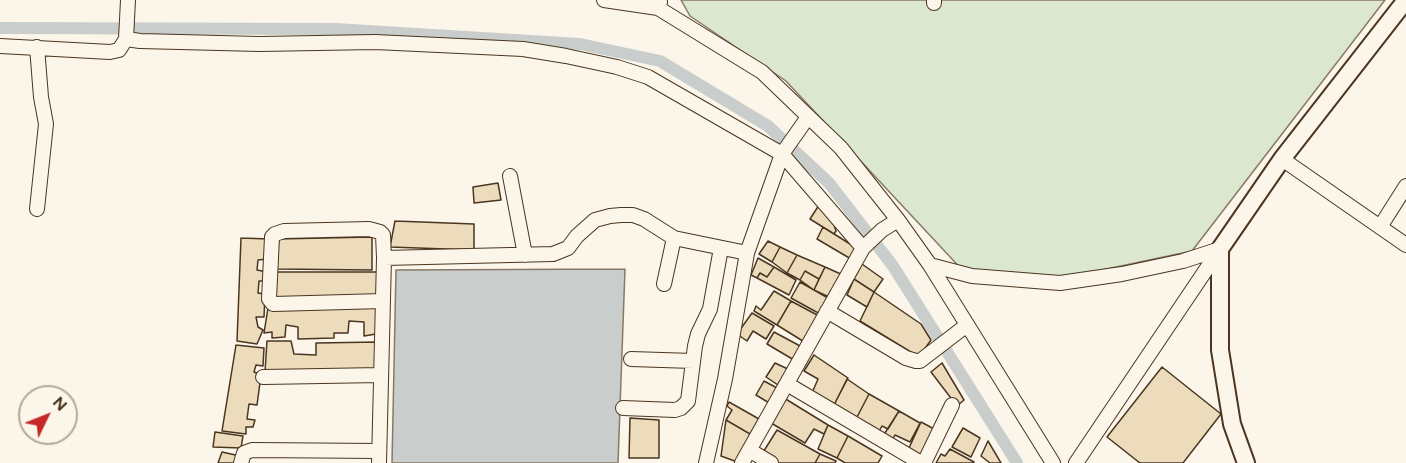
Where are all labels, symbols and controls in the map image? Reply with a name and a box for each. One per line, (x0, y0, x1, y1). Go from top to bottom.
north arrow (18, 385, 78, 445)
text: N (49, 393, 71, 415)

